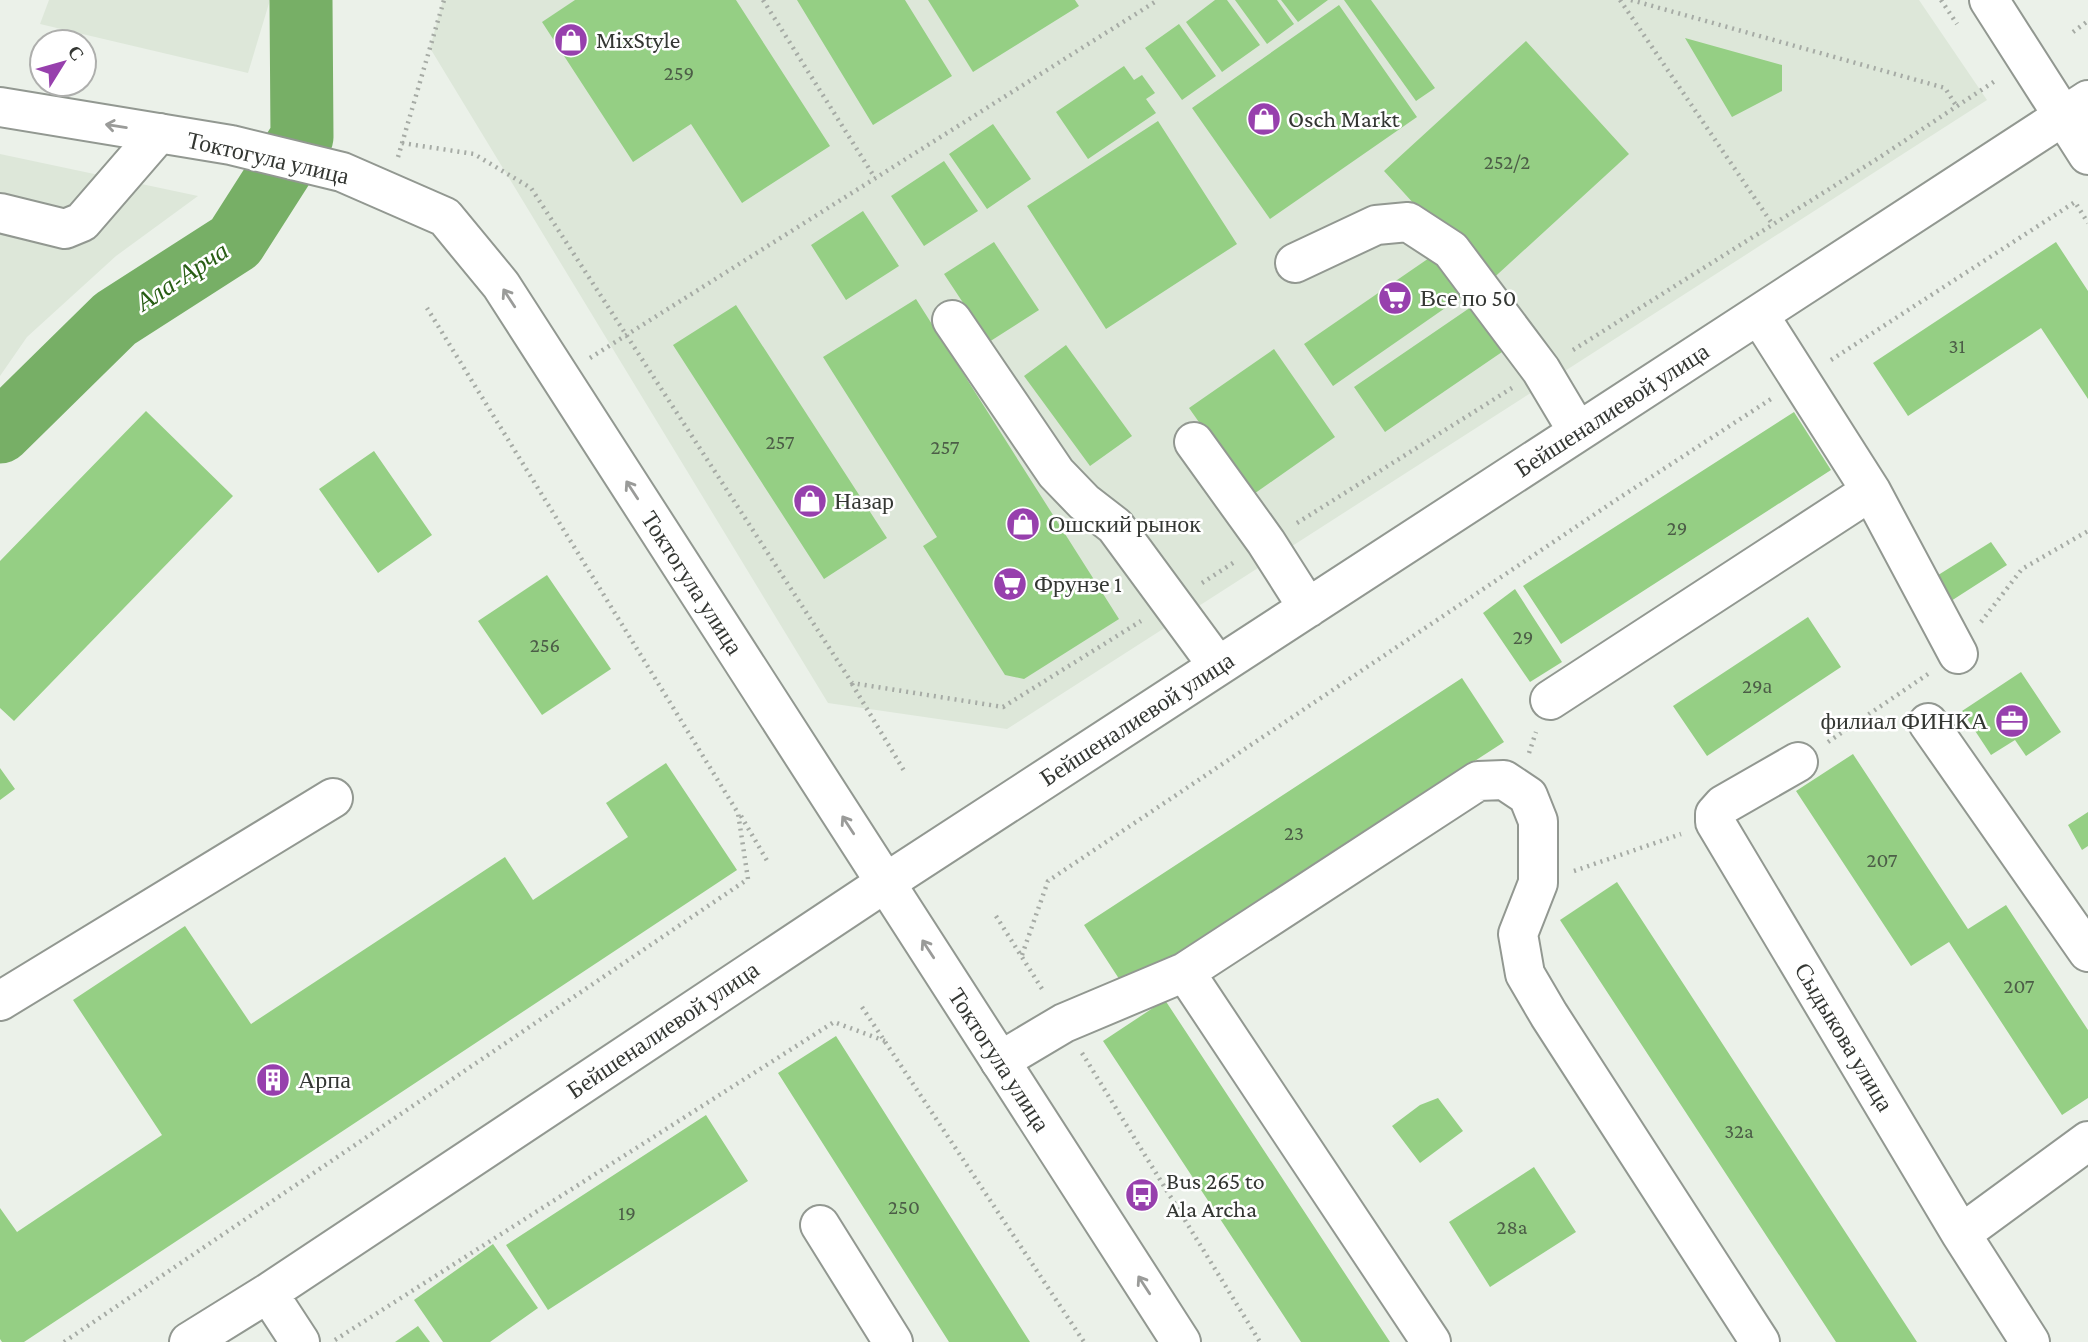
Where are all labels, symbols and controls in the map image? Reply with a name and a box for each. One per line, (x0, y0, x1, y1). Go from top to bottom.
shop icon: MixStyle (552, 21, 590, 59)
place label: MixStyle (596, 26, 680, 53)
north arrow (28, 28, 98, 98)
text: С (64, 41, 89, 65)
house number: 259 (664, 61, 694, 85)
shop icon: Osch Markt (1245, 100, 1283, 138)
place label: Osch Markt (1288, 105, 1401, 132)
one-way arrow (105, 119, 127, 132)
street label: Токтогула улица (184, 126, 352, 189)
house number: 252/2 (1484, 150, 1530, 174)
water label: Ала-Арча (129, 236, 234, 318)
supermarket icon: Все по 50 (1376, 279, 1414, 317)
place label: Все по 50 (1420, 284, 1516, 311)
one-way arrow (502, 289, 516, 309)
house number: 31 (1949, 334, 1965, 358)
street label: Бейшеналиевой улица (1510, 337, 1714, 482)
house number: 257 (766, 430, 795, 454)
house number: 257 (931, 435, 960, 459)
one-way arrow (625, 480, 639, 500)
shop icon: Назар (791, 482, 829, 520)
place label: Назар (834, 487, 894, 514)
shop icon: Ошский рынок (1004, 505, 1042, 543)
street label: Токтогула улица (636, 506, 749, 660)
place label: Ошский рынок (1048, 510, 1201, 537)
house number: 29 (1667, 516, 1687, 540)
supermarket icon: Фрунзе 1 (991, 565, 1029, 603)
place label: Фрунзе 1 (1034, 570, 1122, 597)
house number: 29 (1513, 625, 1533, 649)
house number: 256 (530, 633, 560, 657)
street label: Бейшеналиевой улица (1035, 646, 1239, 791)
house number: 29а (1742, 674, 1773, 698)
office icon: филиал ФИНКА (1993, 702, 2031, 740)
place label: филиал ФИНКА (1820, 707, 1989, 734)
one-way arrow (841, 816, 855, 836)
house number: 23 (1284, 821, 1304, 845)
house number: 207 (1866, 848, 1898, 872)
one-way arrow (920, 940, 934, 960)
street label: Бейшеналиевой улица (562, 955, 764, 1104)
street label: Сыдыкова улица (1790, 958, 1900, 1116)
house number: 207 (2003, 974, 2035, 998)
street label: Токтогула улица (943, 983, 1056, 1137)
building icon: Арпа (254, 1061, 292, 1099)
place label: Арпа (298, 1066, 351, 1093)
house number: 32a (1724, 1119, 1754, 1143)
place label: Bus 265 to Ala Archa (1166, 1167, 1265, 1222)
bus stop icon: Bus 265 to Ala Archa (1123, 1176, 1161, 1214)
house number: 250 (888, 1195, 920, 1219)
house number: 19 (618, 1201, 636, 1225)
house number: 28a (1496, 1215, 1528, 1239)
one-way arrow (1137, 1275, 1151, 1295)

